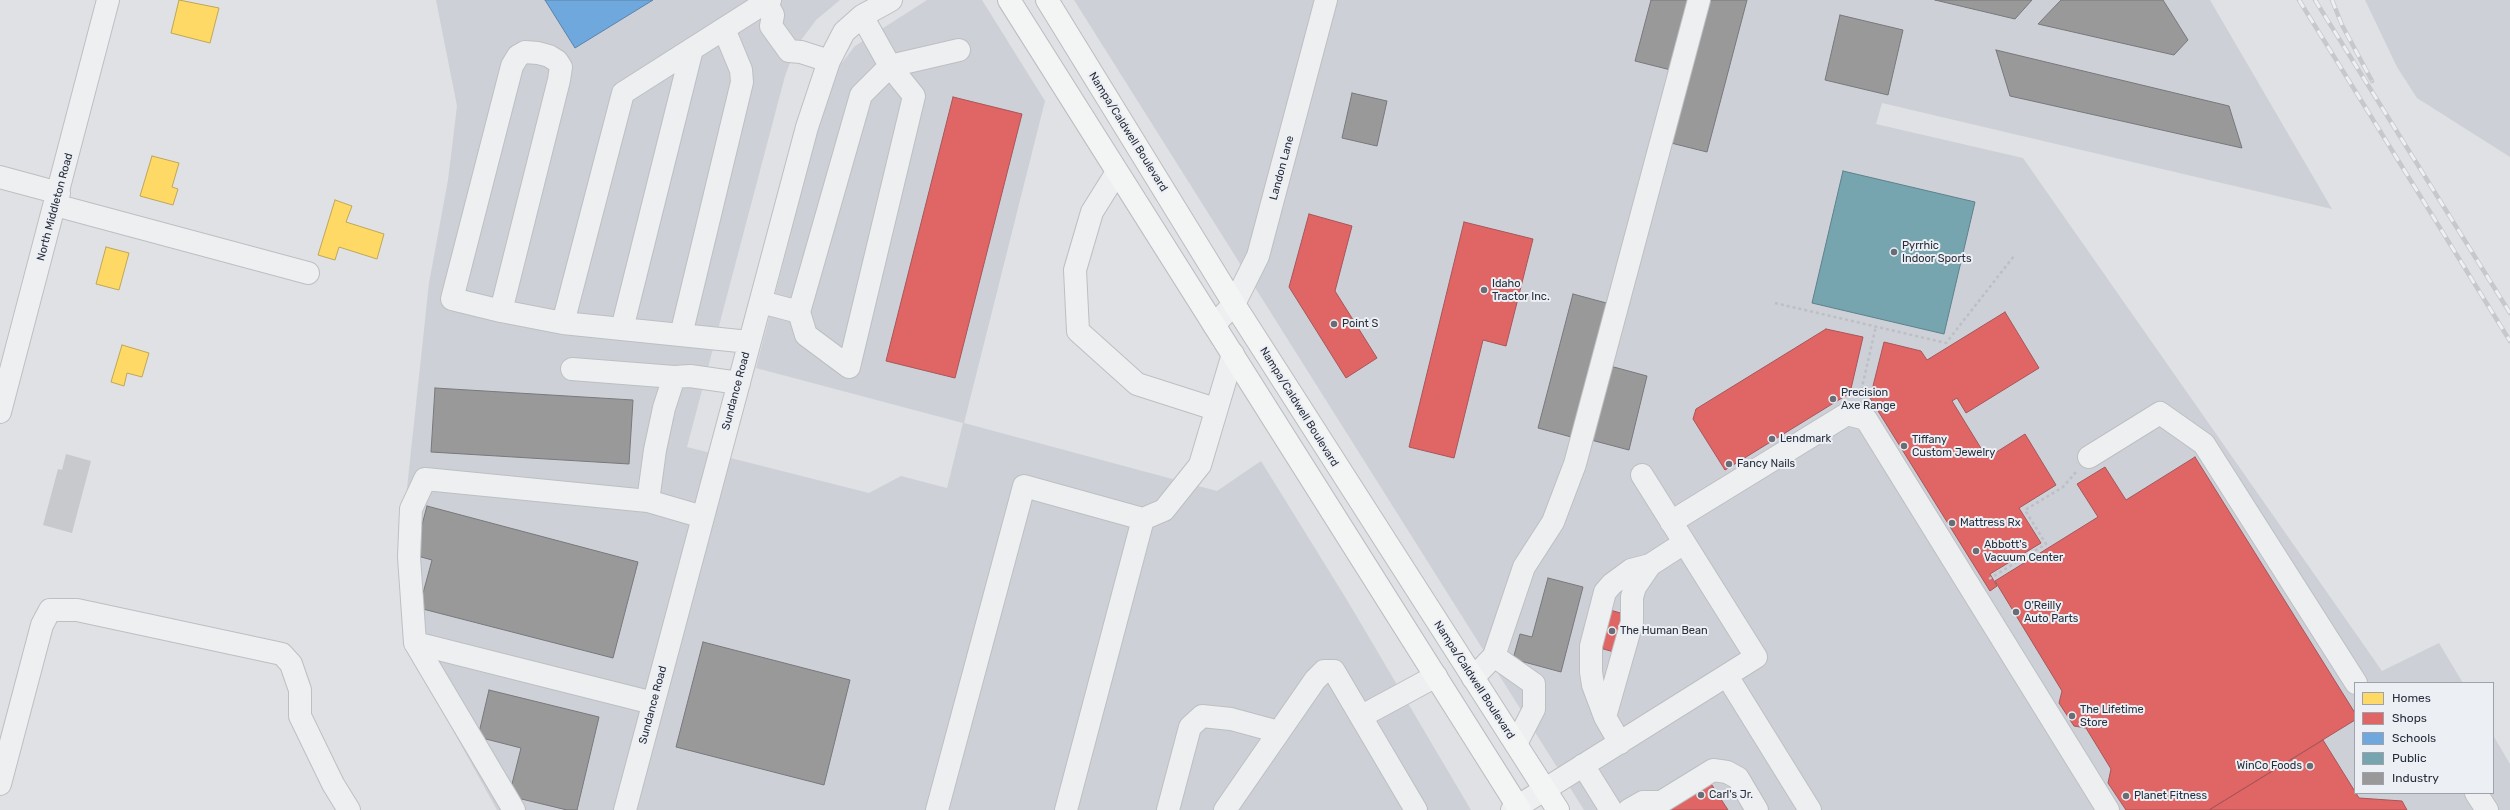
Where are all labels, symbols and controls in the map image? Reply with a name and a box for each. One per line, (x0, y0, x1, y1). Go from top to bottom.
street label: Nampa/Caldwell Boulevard (1086, 70, 1170, 194)
street label: Landon Lane (1267, 134, 1297, 202)
street label: North Middleton Road (34, 152, 76, 262)
place label: Pyrrhic Indoor Sports (1902, 239, 1972, 265)
marker: Pyrrhic Indoor Sports (1889, 247, 1899, 257)
place label: Idaho Tractor Inc. (1492, 277, 1550, 303)
marker: Idaho Tractor Inc. (1479, 285, 1489, 295)
place label: Point S (1342, 317, 1378, 331)
marker: Point S (1329, 319, 1339, 329)
street label: Nampa/Caldwell Boulevard (1257, 345, 1341, 469)
street label: Sundance Road (719, 350, 753, 432)
place label: Precision Axe Range (1841, 386, 1896, 412)
marker: Precision Axe Range (1828, 394, 1838, 404)
place label: Lendmark (1780, 432, 1831, 446)
place label: Tiffany Custom Jewelry (1912, 433, 1995, 459)
marker: Lendmark (1767, 434, 1777, 444)
marker: Tiffany Custom Jewelry (1899, 441, 1909, 451)
place label: Fancy Nails (1737, 457, 1795, 471)
marker: Fancy Nails (1724, 459, 1734, 469)
place label: Mattress Rx (1960, 516, 2021, 530)
marker: Mattress Rx (1947, 518, 1957, 528)
place label: Abbott's Vacuum Center (1984, 538, 2063, 564)
marker: Abbott's Vacuum Center (1971, 546, 1981, 556)
place label: O'Reilly Auto Parts (2024, 599, 2078, 625)
marker: O'Reilly Auto Parts (2011, 607, 2021, 617)
street label: Nampa/Caldwell Boulevard (1431, 618, 1517, 742)
place label: The Human Bean (1620, 624, 1708, 638)
marker: The Human Bean (1607, 626, 1617, 636)
street label: Sundance Road (636, 664, 670, 746)
legend (2354, 682, 2494, 794)
text: Homes (2392, 691, 2431, 705)
place label: The Lifetime Store (2080, 703, 2144, 729)
marker: The Lifetime Store (2067, 711, 2077, 721)
text: Shops (2392, 711, 2427, 725)
text: Schools (2392, 731, 2436, 745)
text: Public (2392, 751, 2427, 765)
place label: WinCo Foods (2236, 759, 2302, 773)
marker: WinCo Foods (2305, 761, 2315, 771)
text: Industry (2392, 771, 2439, 785)
place label: Carl's Jr. (1709, 788, 1753, 802)
place label: Planet Fitness (2134, 789, 2207, 803)
marker: Carl's Jr. (1696, 790, 1706, 800)
marker: Planet Fitness (2121, 791, 2131, 801)

